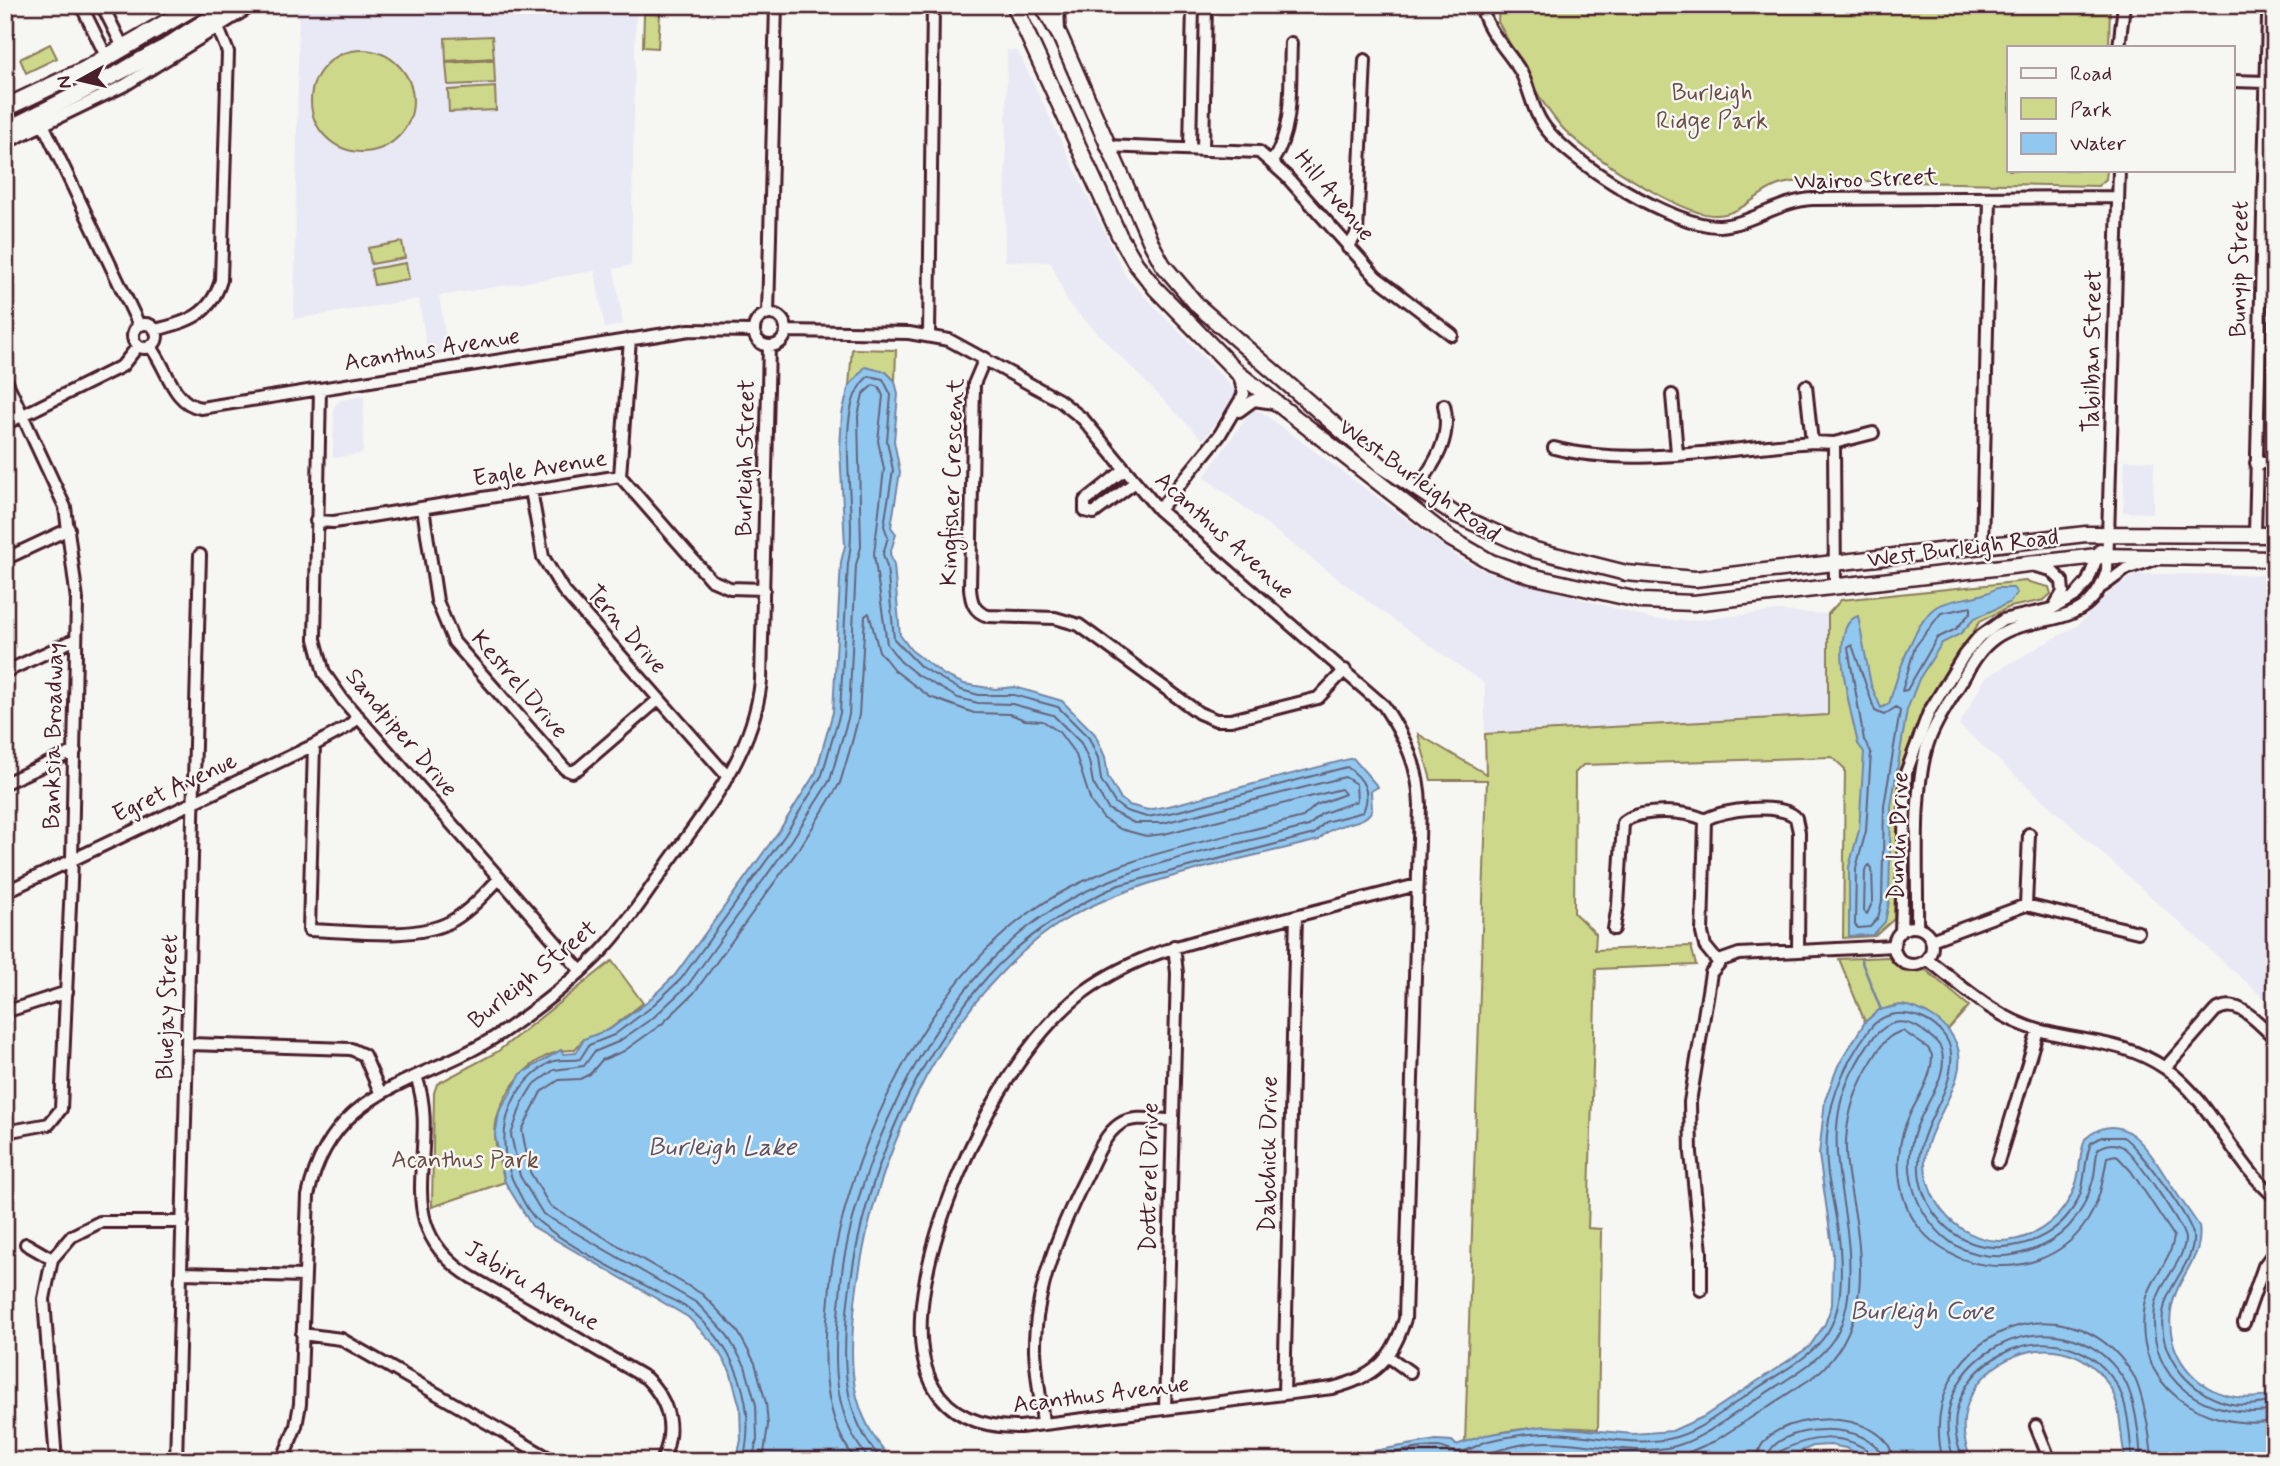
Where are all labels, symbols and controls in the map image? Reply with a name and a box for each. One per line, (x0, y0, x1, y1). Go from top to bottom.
north arrow (46, 46, 116, 116)
legend (2007, 46, 2234, 172)
text: Road (2070, 60, 2112, 88)
text: N (51, 74, 78, 90)
park label: Burleigh Ridge Park (1656, 78, 1768, 139)
text: Park (2070, 96, 2112, 124)
text: Water (2070, 130, 2126, 158)
street label: Hill Avenue (1287, 144, 1381, 248)
street label: Wairoo Street (1793, 162, 1939, 198)
street label: Bunyip Street (2223, 200, 2257, 338)
street label: Tabilban Street (2076, 269, 2110, 433)
street label: Acanthus Avenue (342, 321, 522, 379)
street label: Kingfisher Crescent (934, 378, 974, 587)
street label: Burleigh Street (729, 379, 763, 537)
street label: West Burleigh Road (1332, 412, 1506, 550)
street label: Eagle Avenue (471, 443, 609, 495)
street label: Acanthus Avenue (1148, 465, 1300, 607)
street label: West Burleigh Road (1866, 522, 2060, 576)
street label: Tern Drive (579, 579, 673, 681)
street label: Kestrel Drive (463, 624, 575, 746)
street label: Banksia Broadway (37, 642, 71, 830)
street label: Sandpiper Drive (338, 662, 464, 804)
street label: Egret Avenue (108, 746, 242, 830)
street label: Dunlin Drive (1881, 771, 1917, 901)
street label: Burleigh Street (462, 913, 604, 1037)
street label: Bluejay Street (150, 933, 186, 1081)
street label: Dabchick Drive (1252, 1075, 1286, 1233)
street label: Dotterel Drive (1133, 1102, 1167, 1252)
water label: Burleigh Lake (648, 1131, 798, 1165)
park label: Acanthus Park (391, 1145, 539, 1176)
street label: Jabiru Avenue (459, 1234, 605, 1339)
water label: Burleigh Cove (1850, 1295, 1995, 1329)
street label: Acanthus Avenue (1011, 1369, 1191, 1421)

